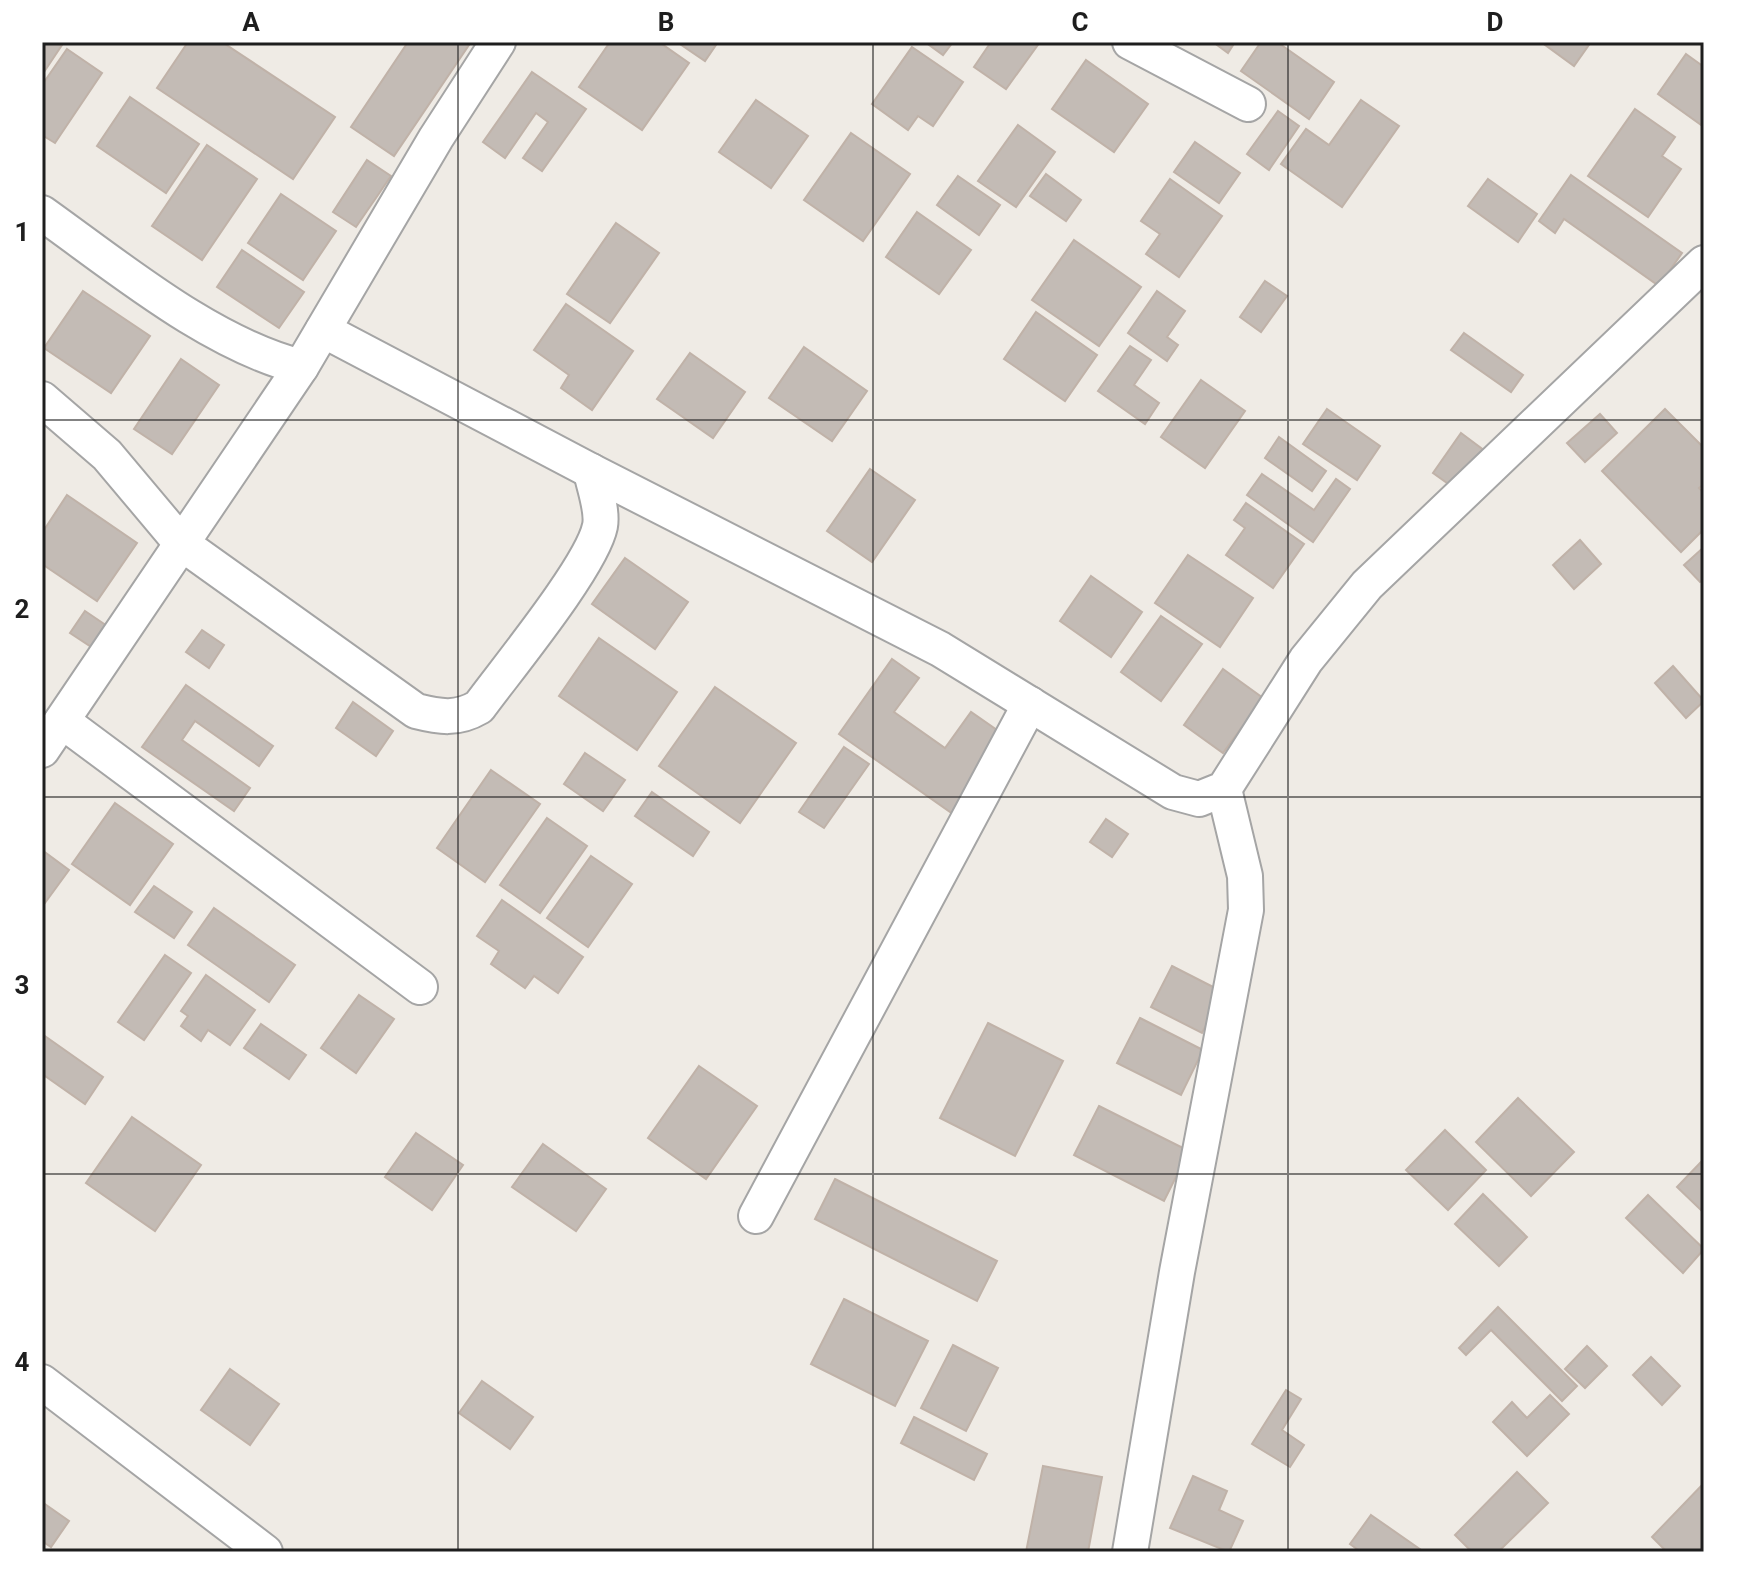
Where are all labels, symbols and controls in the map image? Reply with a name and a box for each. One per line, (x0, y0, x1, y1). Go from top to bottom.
text: A (242, 7, 260, 37)
text: B (658, 7, 674, 37)
text: C (1071, 7, 1089, 37)
text: D (1487, 7, 1503, 37)
text: 1 (15, 217, 29, 247)
text: 2 (15, 594, 29, 624)
text: 3 (15, 970, 29, 1000)
text: 4 (15, 1347, 30, 1377)

